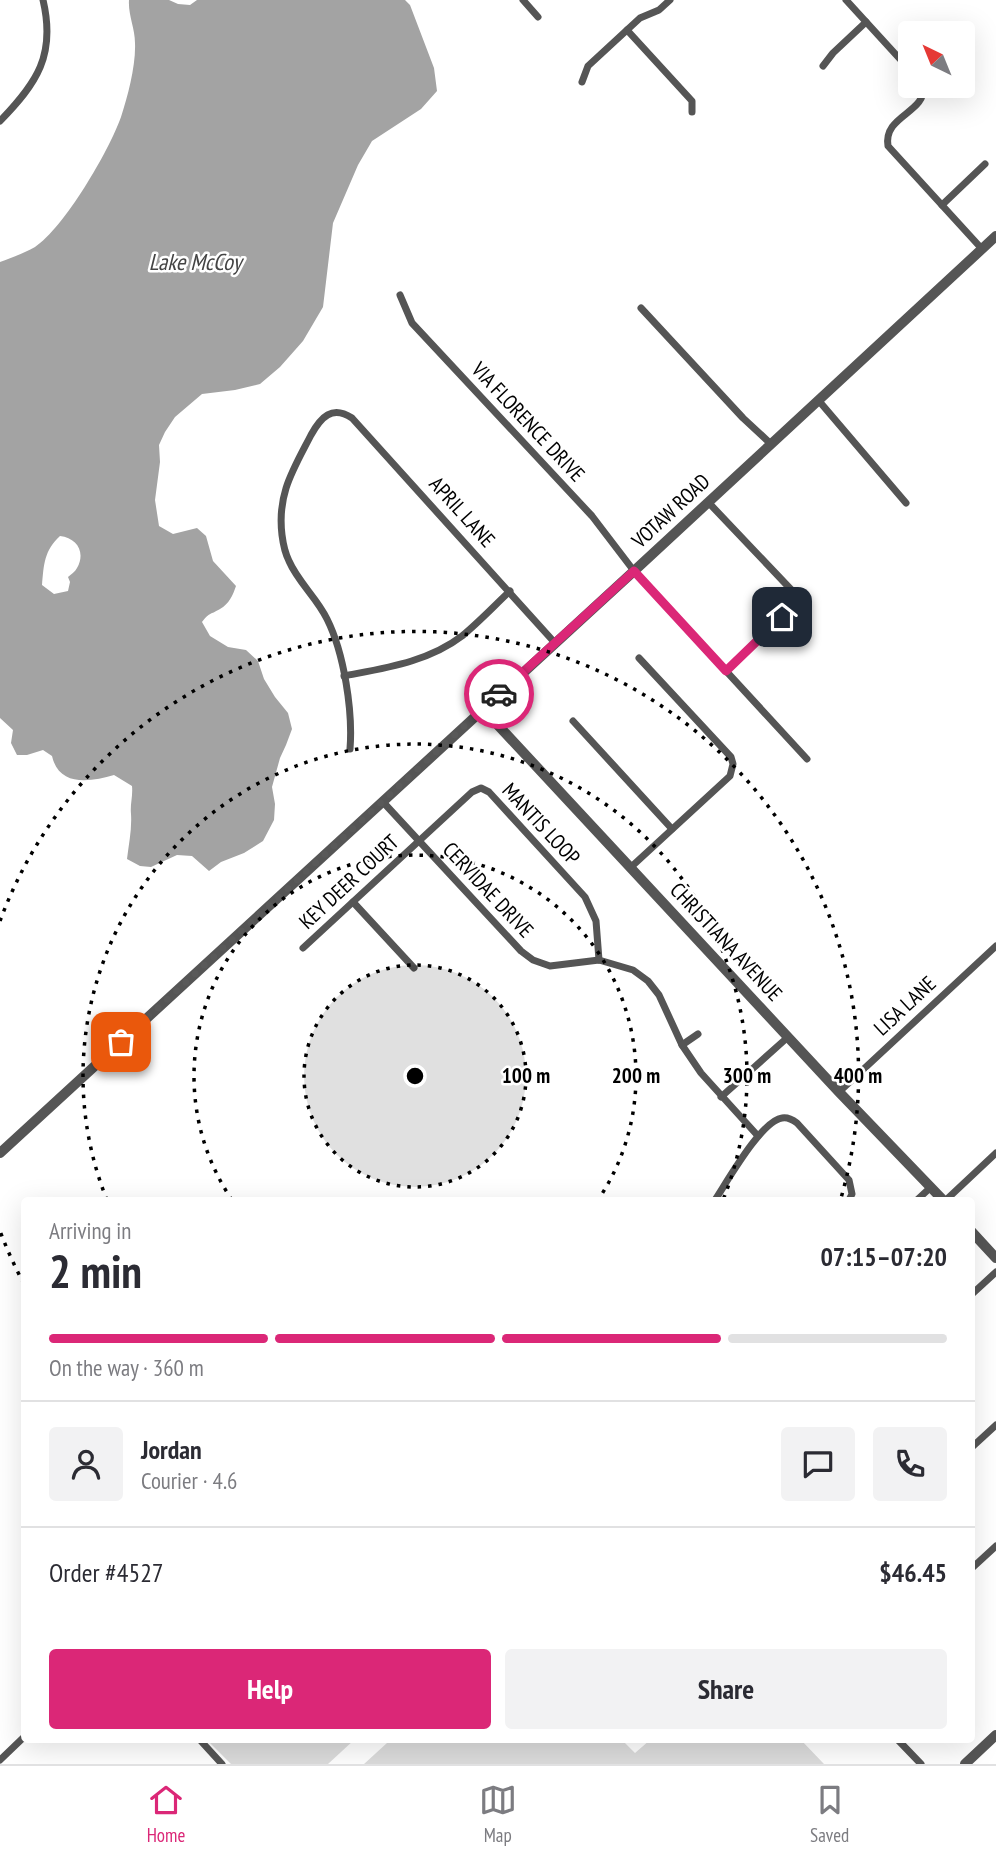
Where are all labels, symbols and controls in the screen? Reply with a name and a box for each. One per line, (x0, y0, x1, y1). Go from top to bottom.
north arrow (898, 21, 975, 98)
map controls (898, 21, 975, 98)
water label: Lake McCoy (149, 247, 245, 276)
street label: VIA FLORENCE DRIVE (465, 355, 591, 487)
street label: VOTAW ROAD (625, 468, 715, 554)
street label: APRIL LANE (424, 471, 501, 553)
pin (752, 587, 812, 647)
icon: home (763, 598, 801, 636)
courier (464, 659, 534, 729)
icon: car (480, 675, 518, 713)
street label: MANTIS LOOP (497, 777, 586, 870)
street label: KEY DEER COURT (293, 828, 405, 935)
street label: CERVIDAE DRIVE (437, 836, 540, 943)
street label: CHRISTIANA AVENUE (664, 877, 788, 1007)
street label: LISA LANE (868, 970, 941, 1041)
pin (91, 1012, 151, 1072)
icon: bag (102, 1023, 140, 1061)
text: 100 m (502, 1062, 550, 1089)
text: 200 m (612, 1062, 660, 1089)
text: 300 m (723, 1062, 771, 1089)
text: 400 m (834, 1062, 882, 1089)
centre of rings (403, 1064, 427, 1088)
text: Arriving in (49, 1216, 131, 1245)
text: 07:15–07:20 (820, 1240, 947, 1273)
text: 2 min (49, 1241, 142, 1301)
text: On the way · 360 m (49, 1353, 204, 1382)
button: person (49, 1427, 123, 1501)
button: chat (781, 1427, 855, 1501)
button: phone (873, 1427, 947, 1501)
text: Jordan (141, 1433, 202, 1466)
text: Courier · 4.6 (141, 1466, 237, 1495)
text: Order #4527 (49, 1556, 164, 1589)
text: $46.45 (879, 1556, 947, 1589)
button: Help (49, 1649, 491, 1729)
button: Share (505, 1649, 947, 1729)
tab: Home (147, 1781, 185, 1847)
tab: Map (479, 1781, 517, 1847)
tab: Saved (810, 1781, 849, 1847)

